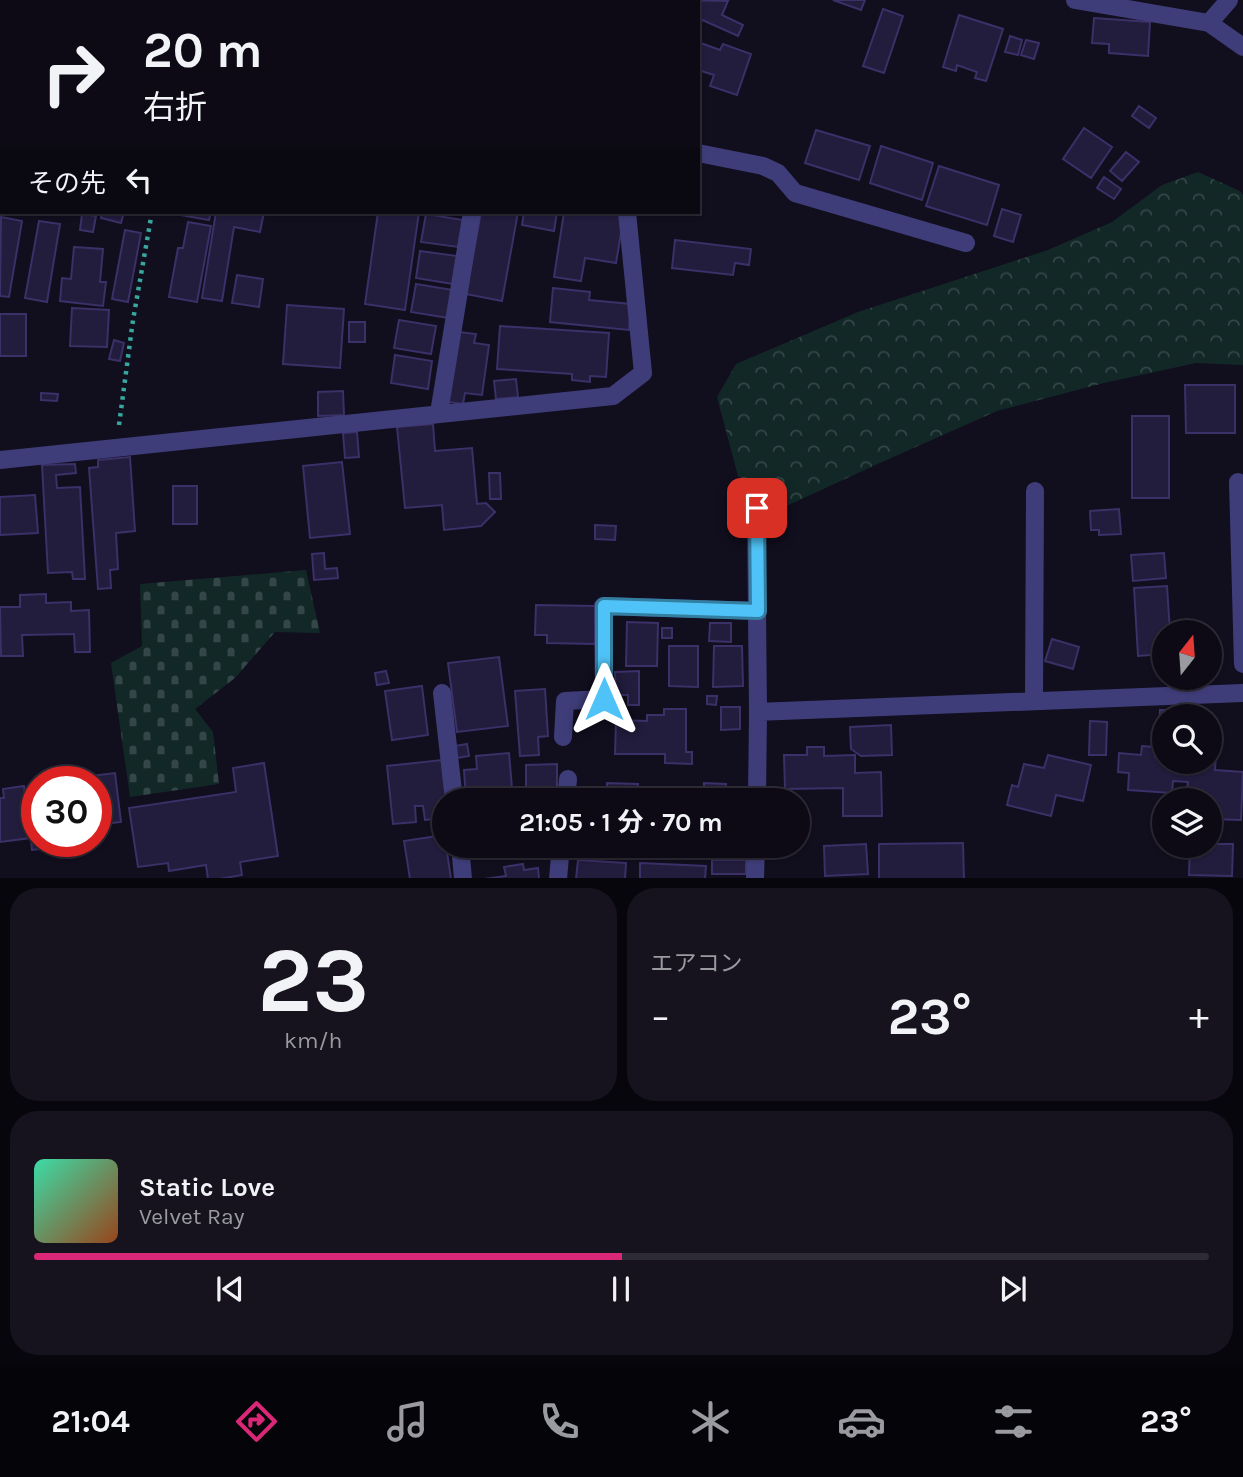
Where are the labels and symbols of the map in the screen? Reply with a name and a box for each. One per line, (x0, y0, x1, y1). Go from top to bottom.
pin (727, 478, 787, 538)
north arrow (1152, 620, 1222, 690)
position arrow (567, 662, 641, 736)
speed limit sign: 30 (21, 766, 112, 857)

